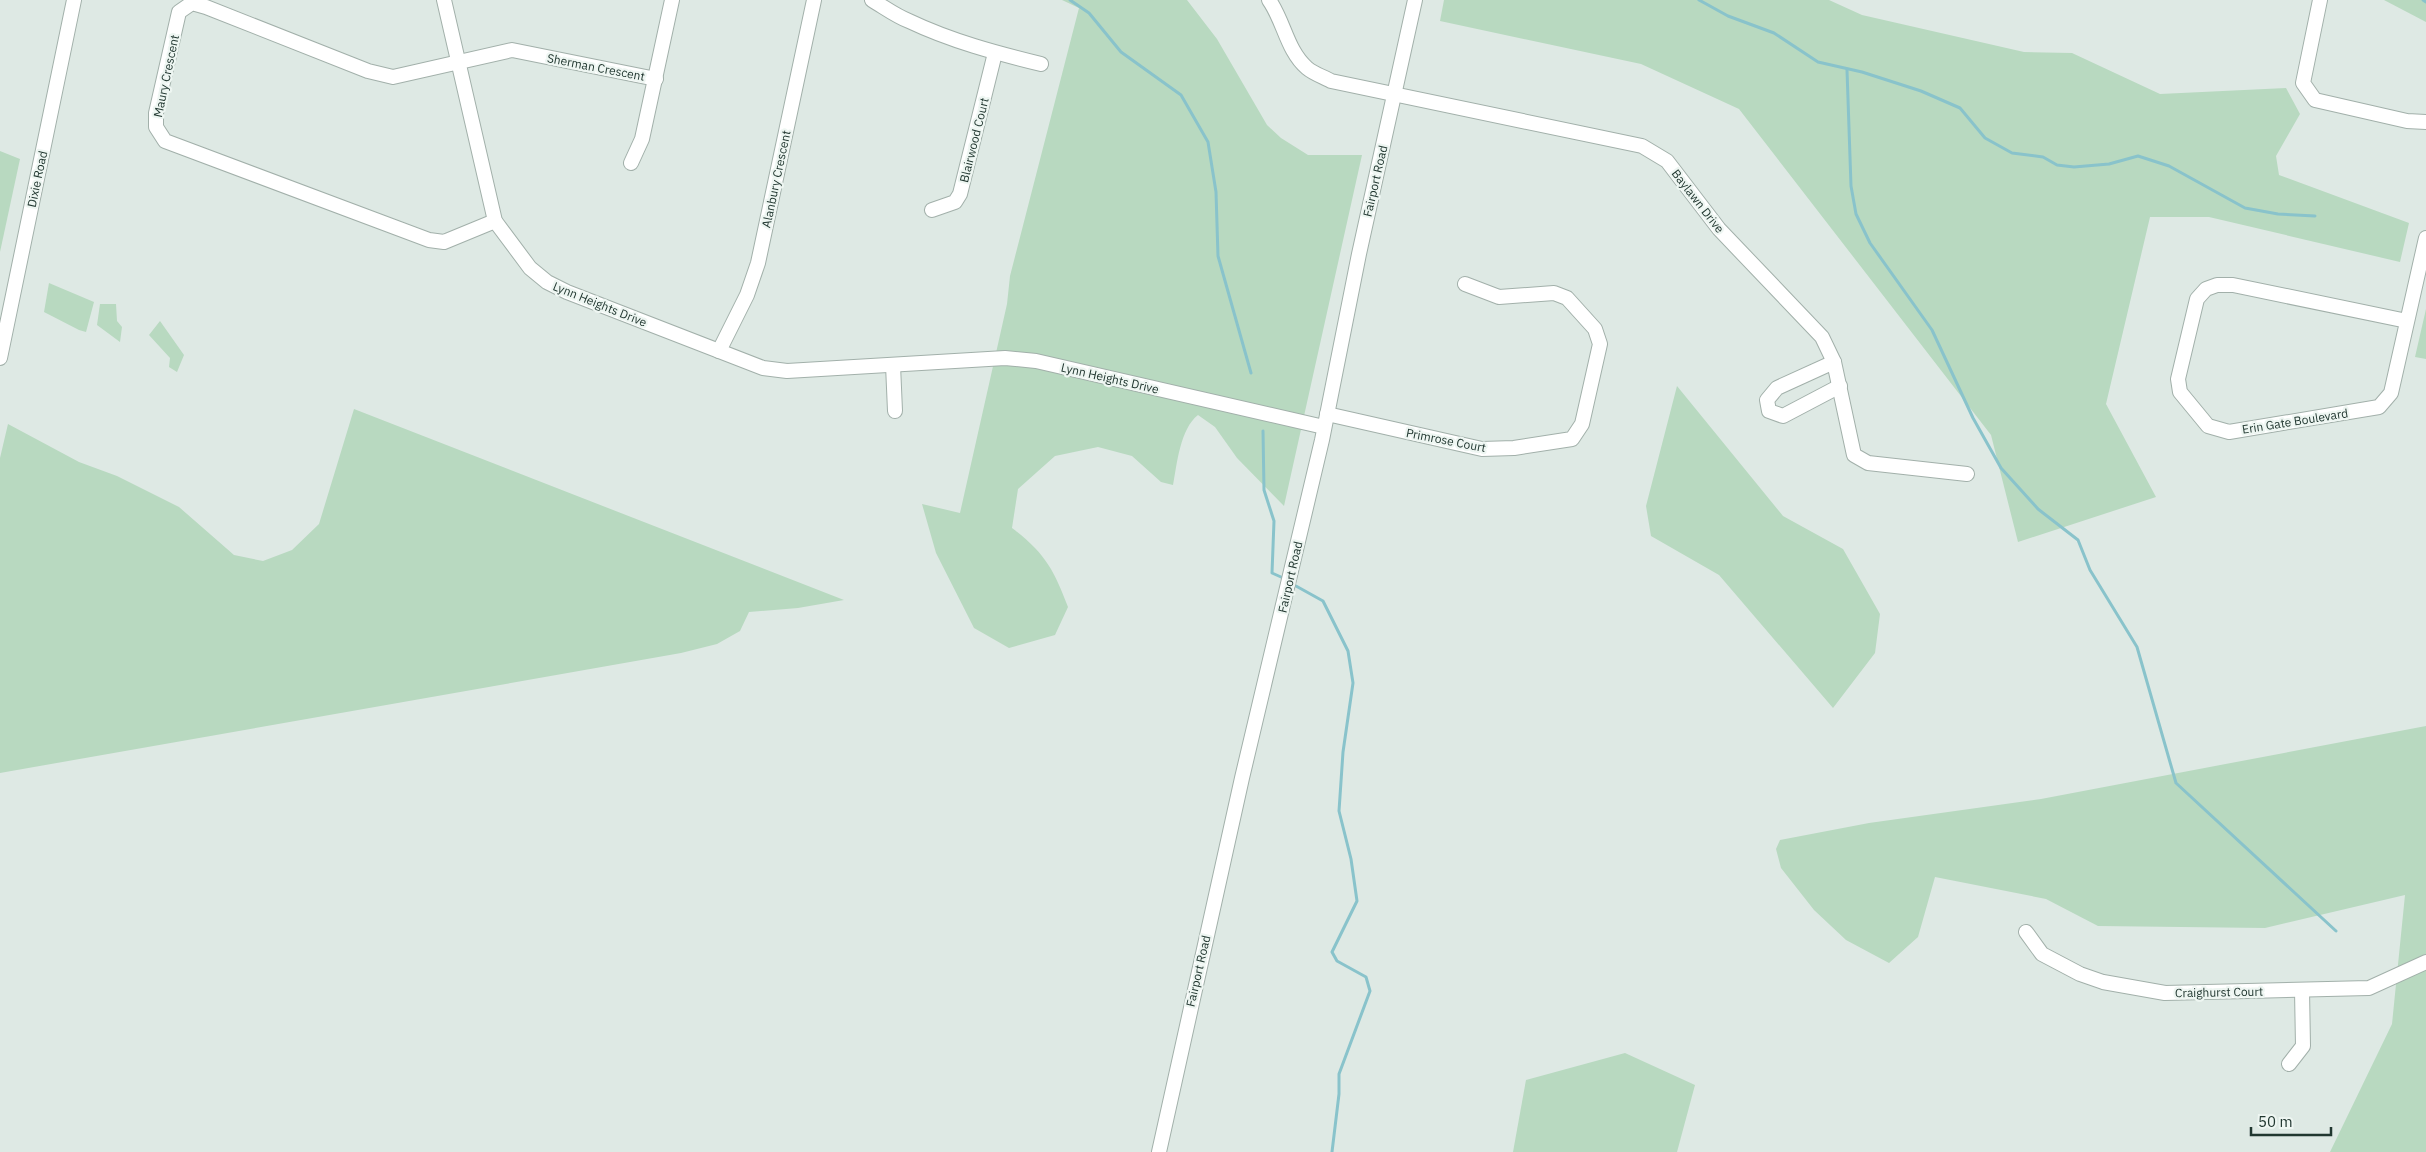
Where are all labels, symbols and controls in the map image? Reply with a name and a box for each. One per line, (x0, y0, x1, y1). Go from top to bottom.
street label: Maury Crescent (150, 33, 182, 119)
street label: Sherman Crescent (546, 50, 646, 84)
street label: Blairwood Court (956, 96, 992, 184)
street label: Alanbury Crescent (758, 129, 794, 229)
street label: Fairport Road (1360, 144, 1390, 218)
street label: Dixie Road (24, 149, 50, 209)
street label: Baylawn Drive (1669, 166, 1728, 236)
street label: Lynn Heights Drive (551, 278, 650, 330)
street label: Lynn Heights Drive (1060, 359, 1161, 397)
street label: Erin Gate Boulevard (2241, 405, 2349, 437)
street label: Primrose Court (1405, 425, 1487, 455)
street label: Fairport Road (1275, 540, 1305, 614)
street label: Fairport Road (1183, 934, 1213, 1008)
street label: Craighurst Court (2175, 984, 2263, 1000)
scale bar (2251, 1104, 2331, 1136)
text: 50 m (2258, 1112, 2293, 1131)

